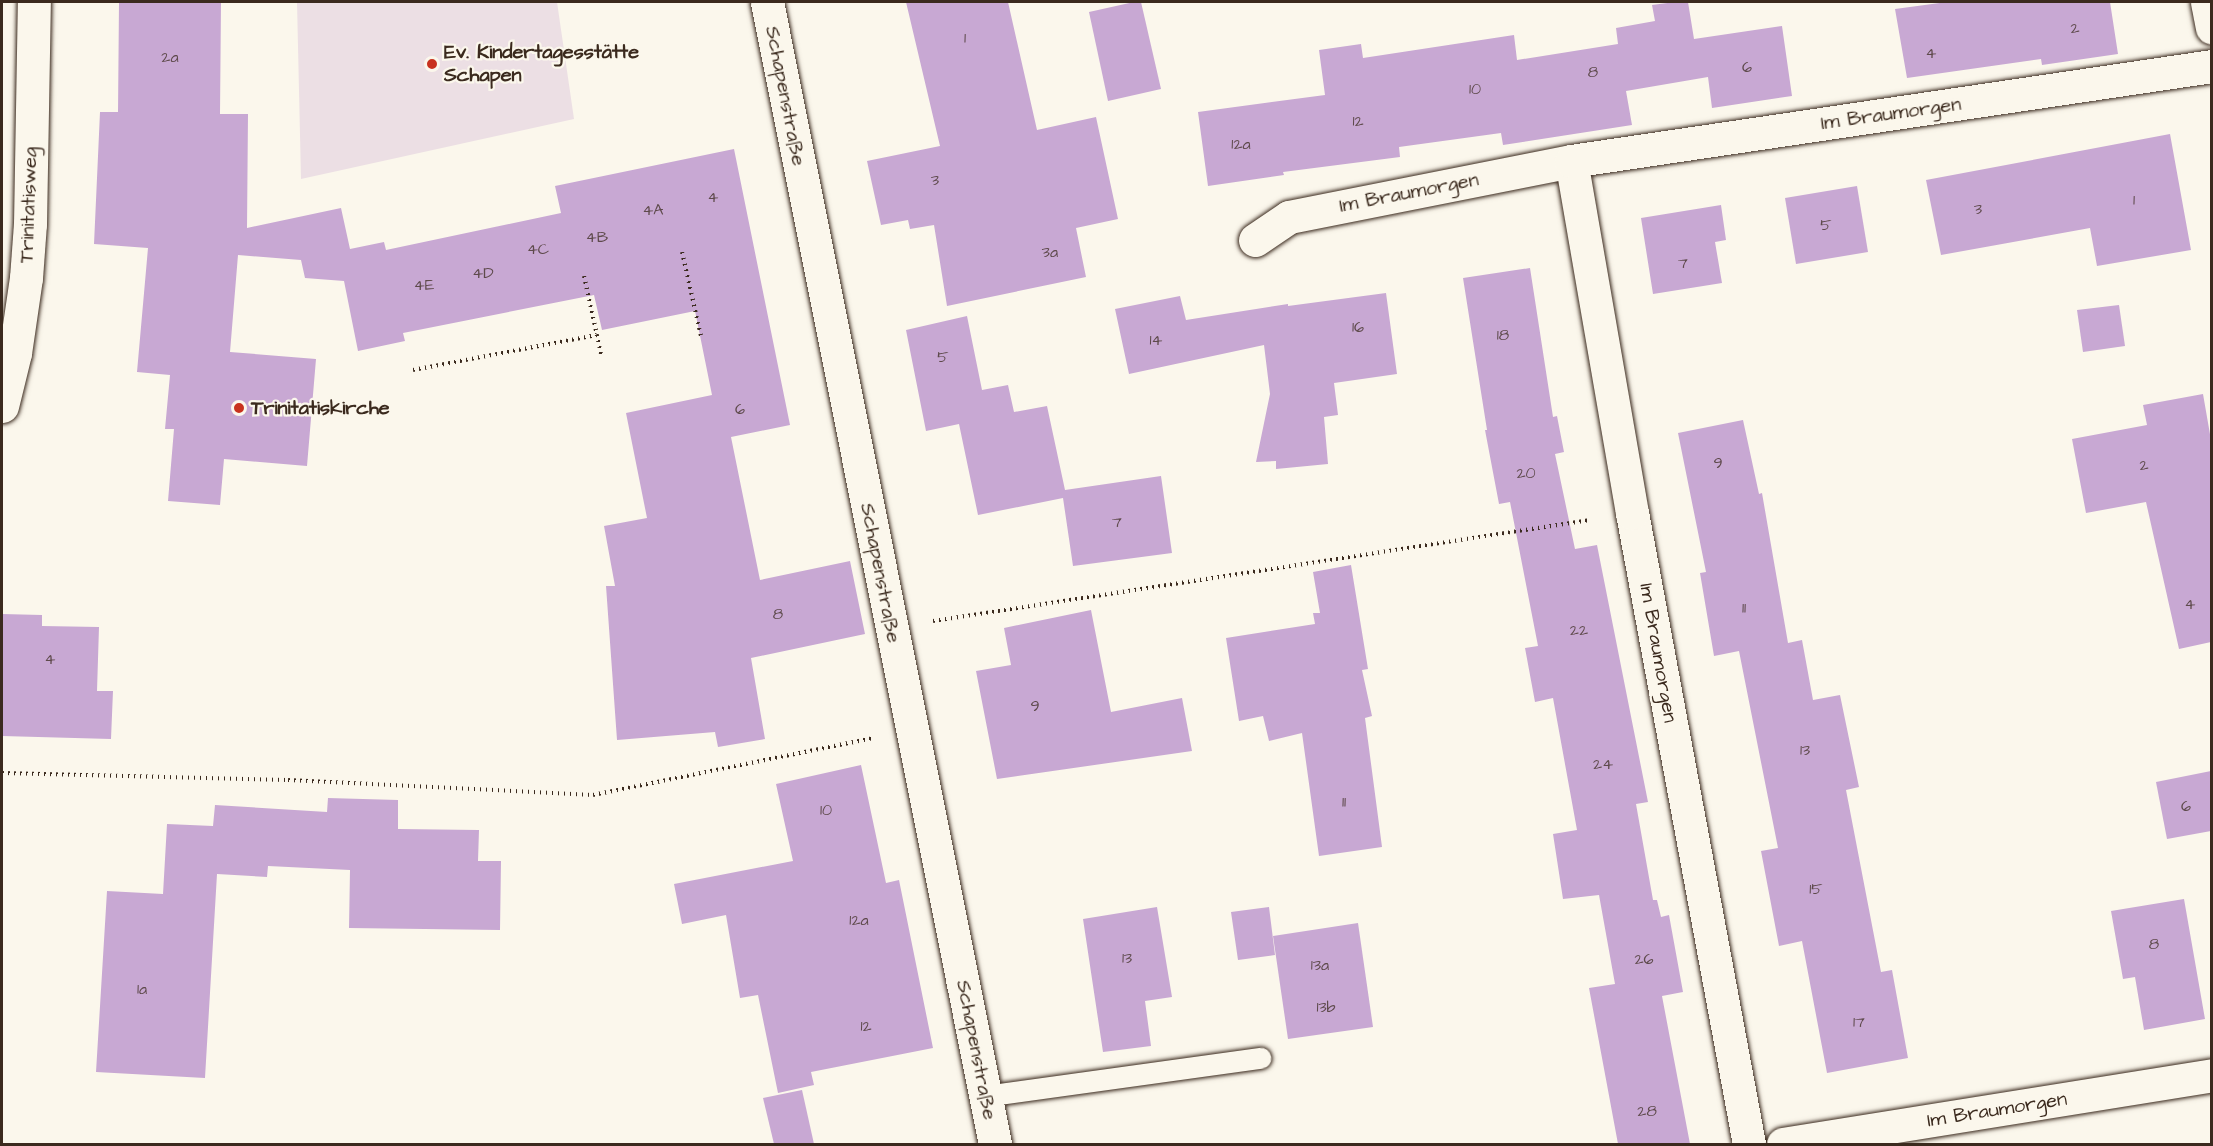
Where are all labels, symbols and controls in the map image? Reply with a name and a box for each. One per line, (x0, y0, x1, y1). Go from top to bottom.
house number: 2 (2070, 18, 2080, 38)
street label: Schapenstraße (760, 24, 810, 168)
house number: 1 (964, 28, 966, 48)
place label: Ev. Kindertagesstätte Schapen (444, 40, 639, 87)
house number: 4 (1926, 43, 1936, 63)
house number: 2a (161, 47, 179, 67)
marker: Ev. Kindertagesstätte Schapen (425, 57, 439, 71)
house number: 6 (1742, 57, 1752, 77)
house number: 8 (1588, 62, 1598, 82)
house number: 10 (1469, 79, 1481, 99)
street label: Im Braumorgen (1819, 92, 1963, 136)
house number: 12 (1352, 111, 1364, 131)
house number: 12a (1231, 134, 1251, 154)
street label: Trinitatisweg (15, 146, 43, 264)
street label: Im Braumorgen (1337, 168, 1481, 218)
house number: 3 (931, 170, 939, 190)
house number: 4 (708, 187, 718, 207)
house number: 1 (2133, 190, 2135, 210)
house number: 3 (1974, 199, 1982, 219)
house number: 4A (642, 200, 664, 220)
house number: 5 (1820, 215, 1832, 235)
house number: 4B (586, 227, 608, 247)
house number: 4C (527, 239, 549, 259)
house number: 3a (1042, 242, 1058, 262)
house number: 7 (1678, 253, 1688, 273)
house number: 4D (472, 263, 494, 283)
house number: 4E (414, 275, 434, 295)
house number: 16 (1352, 317, 1364, 337)
house number: 18 (1497, 325, 1509, 345)
house number: 14 (1150, 330, 1162, 350)
house number: 5 (937, 347, 949, 367)
place label: Trinitatiskirche (251, 396, 390, 420)
house number: 6 (735, 399, 745, 419)
marker: Trinitatiskirche (232, 401, 246, 415)
house number: 9 (1713, 453, 1723, 473)
house number: 2 (2139, 455, 2149, 475)
house number: 20 (1516, 463, 1536, 483)
street label: Schapenstraße (855, 501, 905, 645)
house number: 7 (1112, 512, 1122, 532)
street label: Im Braumorgen (1634, 581, 1682, 725)
house number: 4 (2185, 594, 2195, 614)
house number: 11 (1742, 598, 1746, 618)
house number: 8 (773, 604, 783, 624)
house number: 22 (1570, 620, 1588, 640)
house number: 4 (45, 649, 55, 669)
house number: 9 (1030, 696, 1040, 716)
house number: 13 (1800, 740, 1810, 760)
house number: 24 (1593, 754, 1613, 774)
house number: 11 (1342, 792, 1346, 812)
house number: 6 (2181, 796, 2191, 816)
house number: 10 (820, 800, 832, 820)
house number: 15 (1809, 879, 1823, 899)
house number: 12a (849, 910, 869, 930)
house number: 8 (2149, 934, 2159, 954)
house number: 13 (1122, 948, 1132, 968)
house number: 26 (1634, 949, 1654, 969)
house number: 13a (1311, 955, 1329, 975)
street label: Schapenstraße (951, 978, 1001, 1122)
house number: 1a (137, 979, 147, 999)
house number: 13b (1316, 997, 1336, 1017)
house number: 17 (1853, 1012, 1865, 1032)
house number: 12 (860, 1016, 872, 1036)
street label: Im Braumorgen (1925, 1087, 2069, 1133)
house number: 28 (1637, 1101, 1657, 1121)

